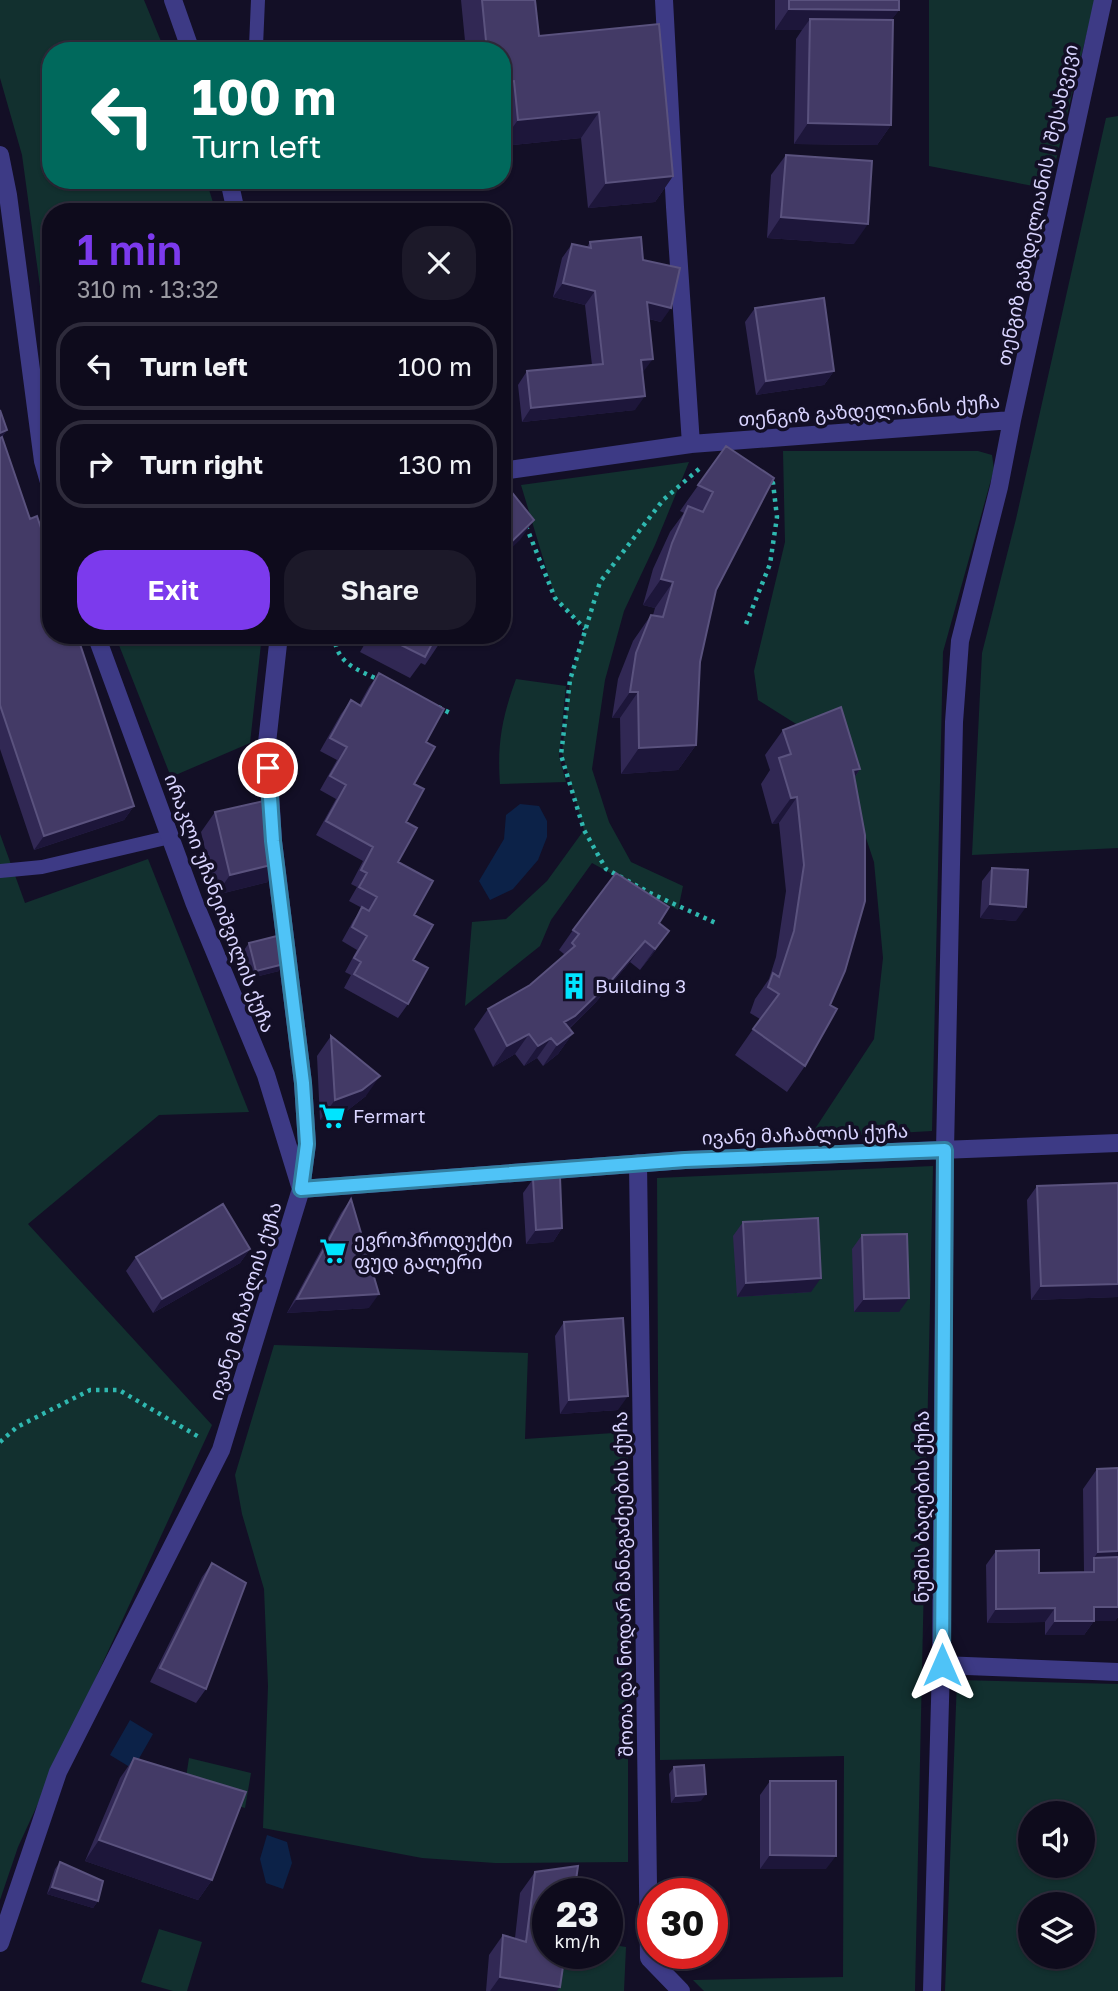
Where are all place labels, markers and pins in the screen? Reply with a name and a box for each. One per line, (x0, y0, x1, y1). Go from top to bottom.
pin (238, 738, 298, 798)
building icon: Building 3 (559, 971, 589, 1001)
place label: Building 3 (595, 974, 686, 997)
supermarket icon: Fermart (317, 1101, 347, 1131)
place label: Fermart (353, 1104, 426, 1127)
place label: ევროპროდუქტი ფუდ გალერი (354, 1228, 513, 1275)
supermarket icon: ევროპროდუქტი ფუდ გალერი (318, 1236, 348, 1266)

